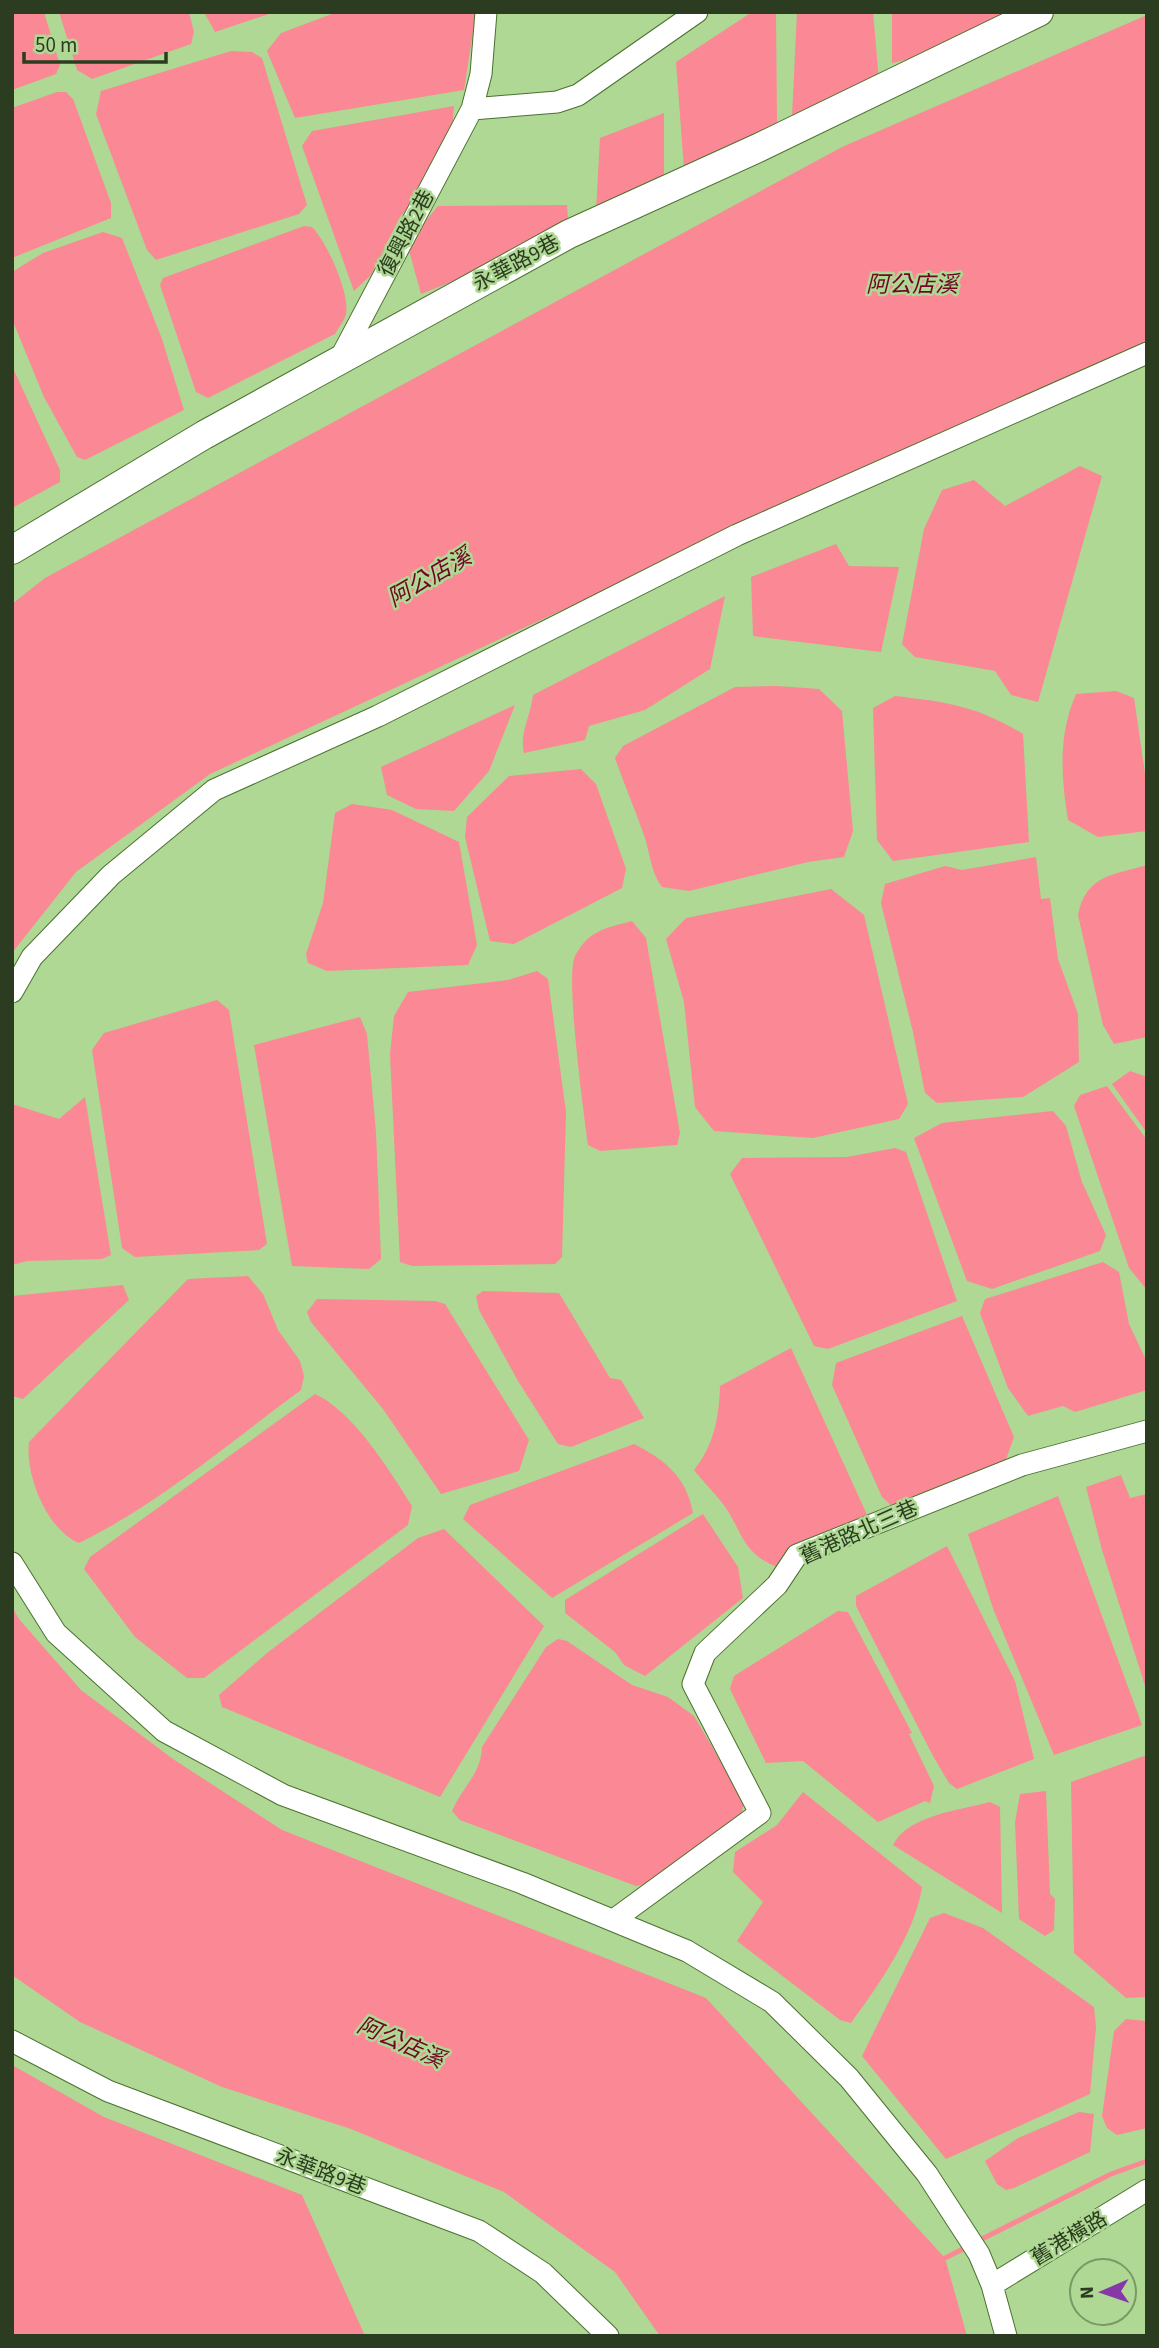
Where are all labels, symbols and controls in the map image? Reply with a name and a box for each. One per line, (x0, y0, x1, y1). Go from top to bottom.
scale bar (24, 21, 166, 65)
text: 50 m (35, 30, 77, 60)
street label: 復興路2巷 (371, 184, 441, 282)
street label: 永華路9巷 (467, 228, 565, 298)
water label: 阿公店溪 (866, 268, 961, 301)
water label: 阿公店溪 (381, 539, 480, 615)
street label: 舊港路北三巷 (795, 1493, 923, 1571)
water label: 阿公店溪 (352, 2009, 452, 2077)
street label: 永華路9巷 (272, 2140, 370, 2202)
street label: 舊港橫路 (1025, 2204, 1113, 2272)
north arrow (1068, 2257, 1138, 2327)
text: N (1074, 2286, 1101, 2299)

